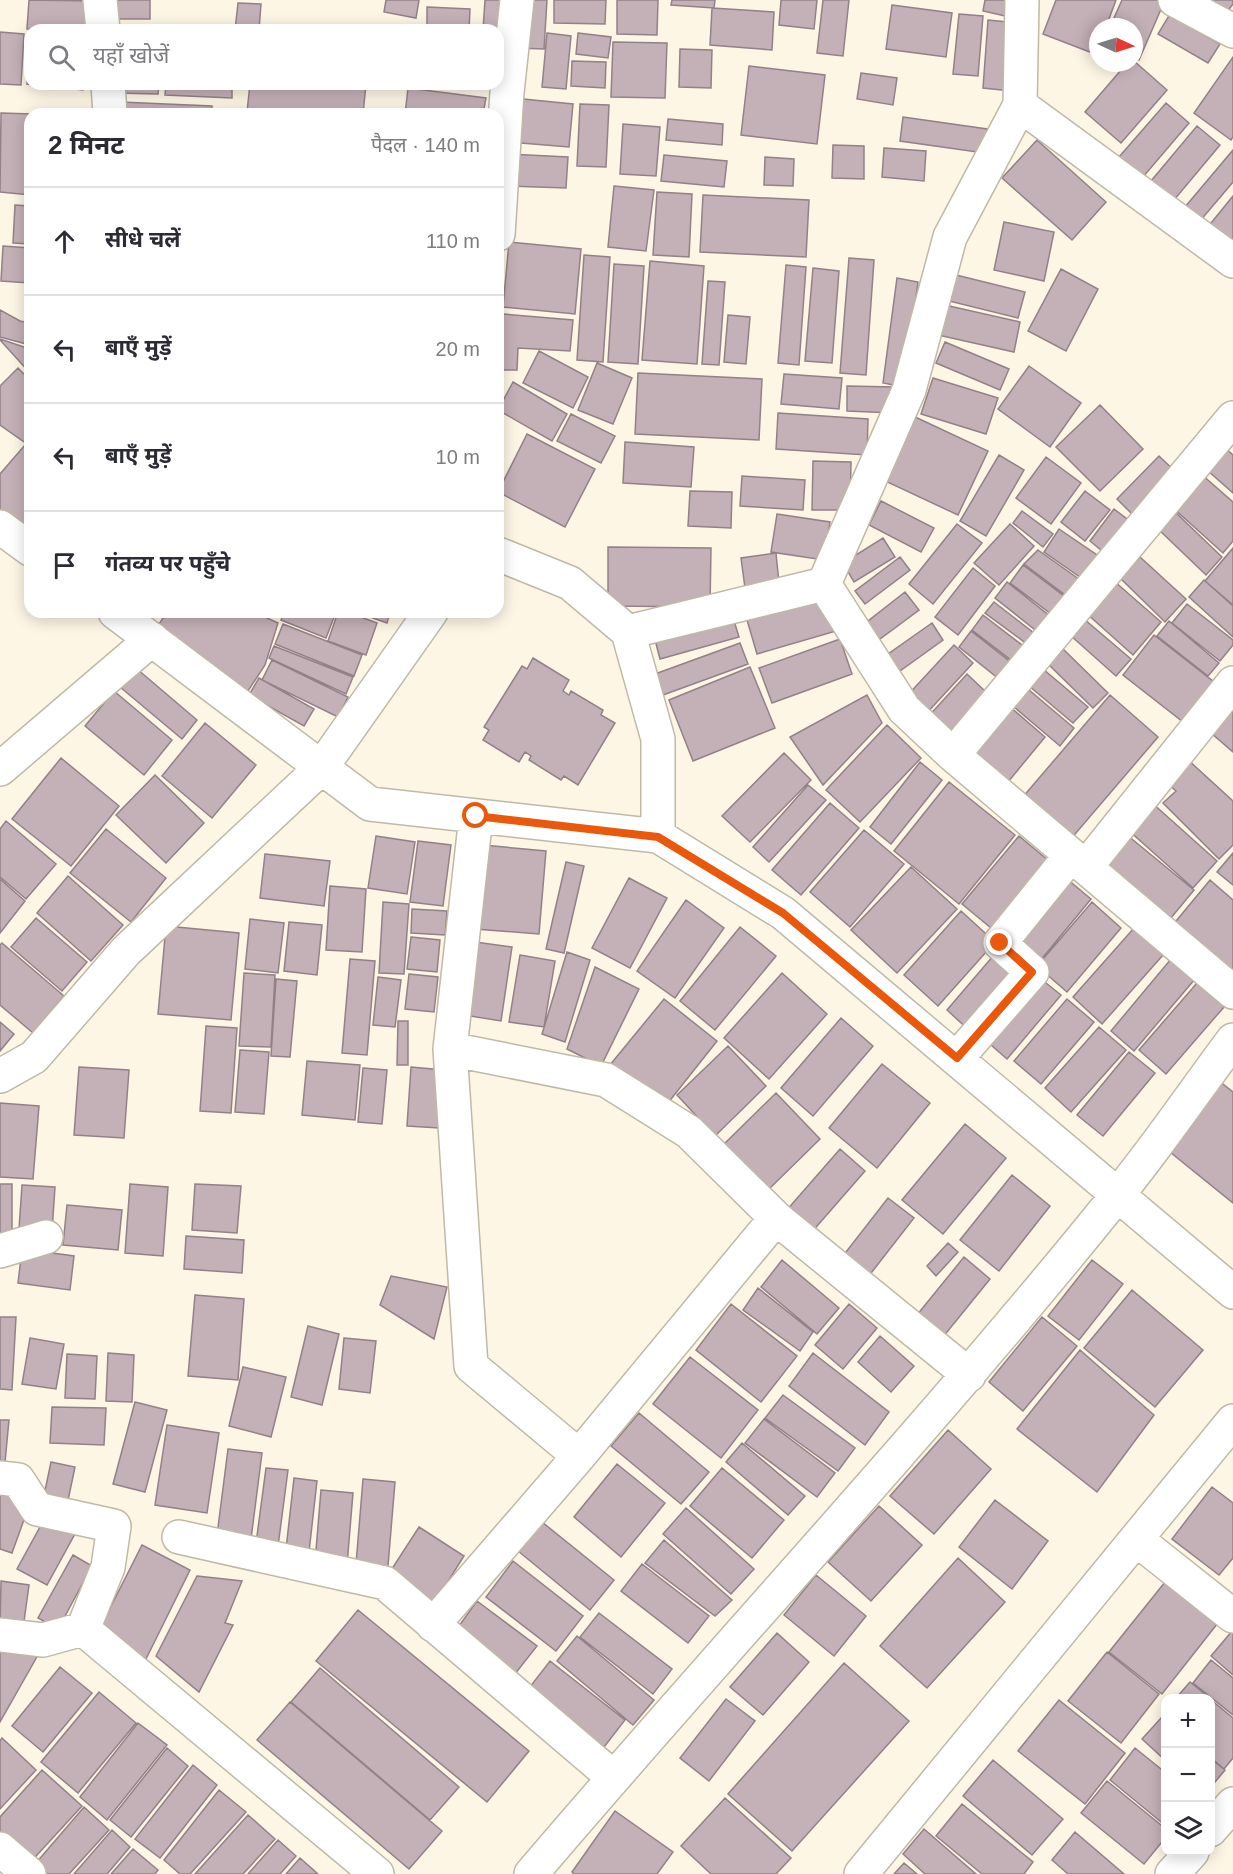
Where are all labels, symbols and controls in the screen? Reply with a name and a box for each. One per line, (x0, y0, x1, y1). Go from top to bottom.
north arrow (1089, 18, 1143, 72)
search box (24, 24, 504, 90)
icon: search (45, 41, 78, 74)
text: यहाँ खोजें (93, 43, 169, 68)
text: 2 मिनट (48, 130, 124, 160)
text: पैदल · 140 m (371, 134, 480, 156)
icon: ahead (48, 225, 81, 258)
text: सीधे चलें (105, 227, 180, 252)
text: 110 m (426, 230, 480, 252)
icon: left (48, 333, 81, 366)
text: बाएँ मुड़ें (105, 335, 171, 360)
text: 20 m (436, 338, 480, 360)
icon: left (48, 441, 81, 474)
text: बाएँ मुड़ें (105, 443, 171, 468)
text: 10 m (436, 446, 480, 468)
icon: arrive (48, 549, 81, 582)
text: गंतव्य पर पहुँचे (105, 551, 230, 576)
route start (462, 802, 488, 828)
route end (986, 929, 1012, 955)
map controls (1161, 1694, 1215, 1856)
button: + (1161, 1694, 1215, 1748)
button: − (1161, 1748, 1215, 1802)
button: layers (1161, 1802, 1215, 1856)

